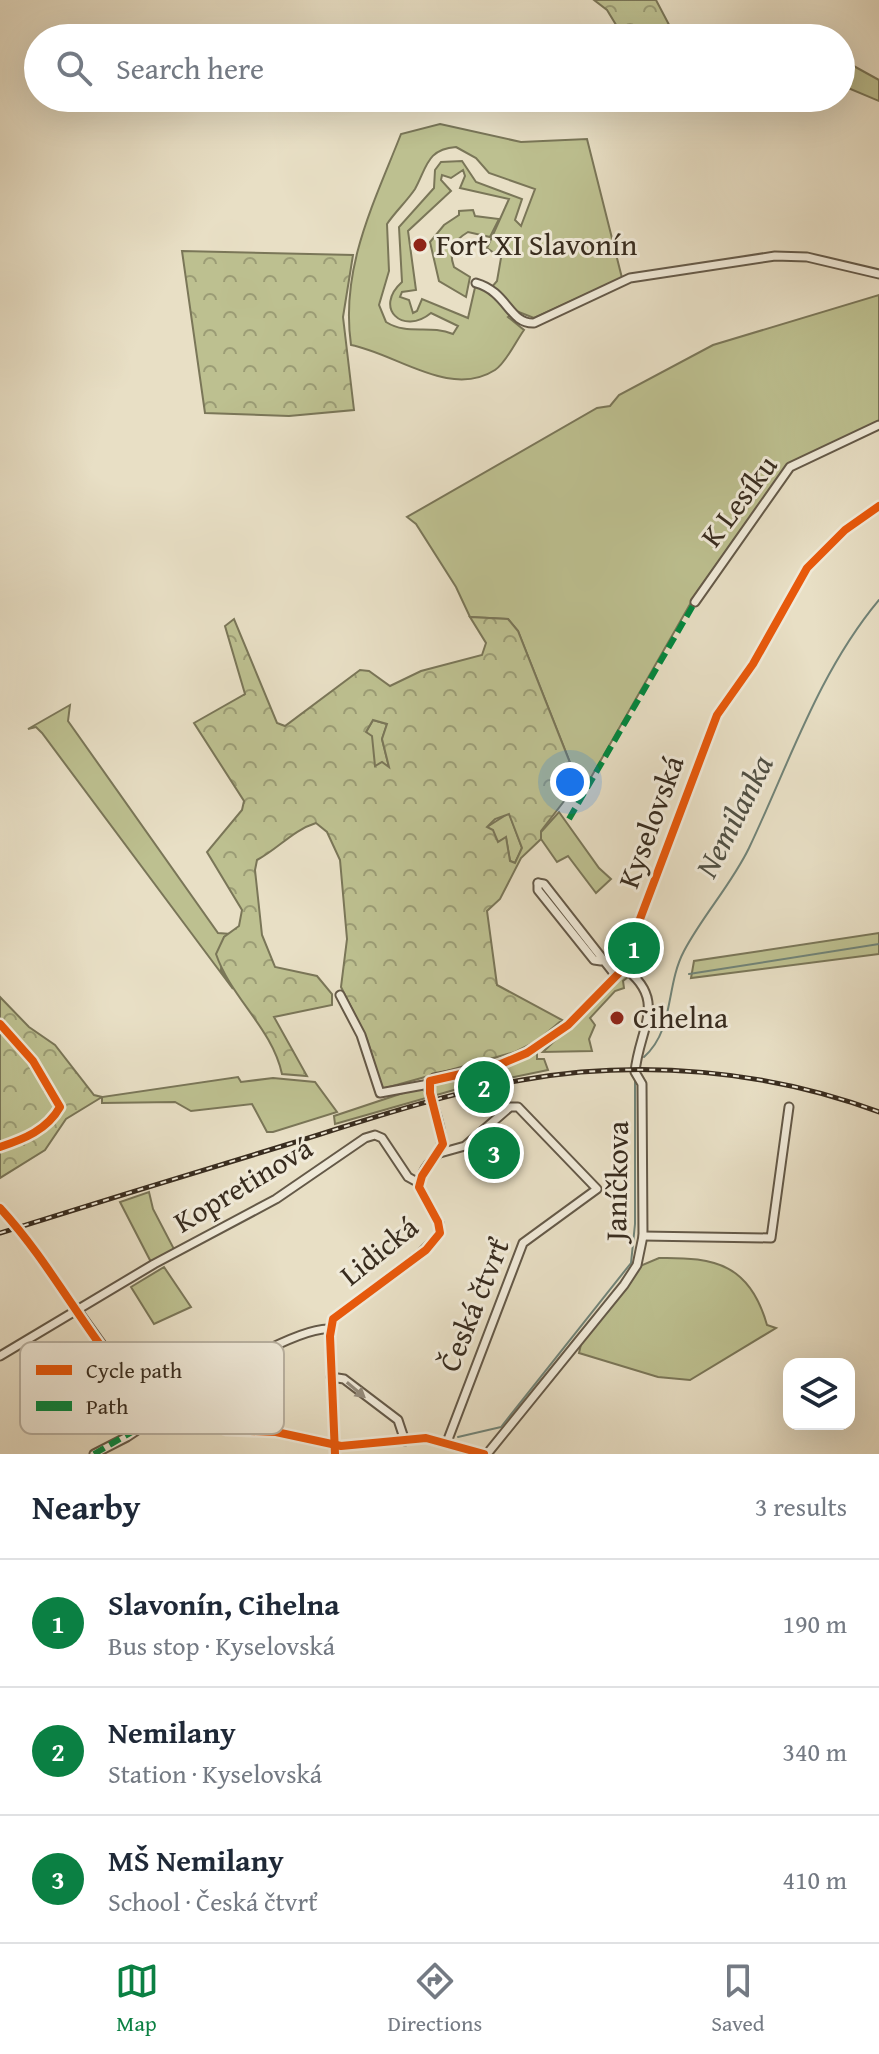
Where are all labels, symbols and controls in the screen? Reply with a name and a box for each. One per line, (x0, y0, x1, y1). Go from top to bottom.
search box (24, 24, 855, 112)
icon: search (52, 46, 96, 90)
text: Search here (116, 46, 264, 90)
place label: Fort XI Slavonín (436, 222, 637, 266)
marker: Fort XI Slavonín (411, 236, 429, 254)
street label: K Lesíku (689, 445, 788, 556)
water label: Nemilanka (682, 746, 785, 886)
street label: Kyselovská (606, 749, 694, 894)
your location (550, 762, 590, 802)
pin: 1 (608, 918, 660, 978)
place label: Cihelna (633, 995, 728, 1039)
marker: Cihelna (608, 1009, 626, 1027)
pin: 2 (458, 1057, 510, 1117)
street label: Janíčkova (593, 1121, 639, 1245)
pin: 3 (468, 1123, 520, 1183)
street label: Kopretinová (165, 1125, 320, 1243)
street label: Lidická (330, 1205, 427, 1296)
street label: Česká čtvrť (426, 1231, 520, 1378)
legend (20, 1342, 284, 1434)
text: Cycle path (86, 1354, 183, 1386)
map controls (783, 1358, 855, 1430)
button: layers (783, 1358, 855, 1430)
one-way arrow (345, 1381, 365, 1398)
text: Path (86, 1390, 129, 1422)
text: Nearby (32, 1482, 141, 1531)
text: 3 results (755, 1487, 847, 1526)
text: Slavonín, Cihelna (108, 1582, 340, 1626)
text: 1 (51, 1604, 65, 1643)
text: 190 m (782, 1604, 847, 1643)
text: Bus stop · Kyselovská (108, 1626, 335, 1665)
text: Nemilany (108, 1710, 236, 1754)
text: 2 (51, 1732, 65, 1771)
text: 340 m (782, 1732, 847, 1771)
text: Station · Kyselovská (108, 1754, 322, 1793)
text: MŠ Nemilany (108, 1838, 284, 1882)
text: 3 (51, 1860, 65, 1899)
text: 410 m (782, 1860, 847, 1899)
text: School · Česká čtvrť (108, 1882, 317, 1921)
tab: Map (115, 1959, 159, 2039)
tab: Directions (388, 1959, 482, 2039)
tab: Saved (711, 1959, 764, 2039)

